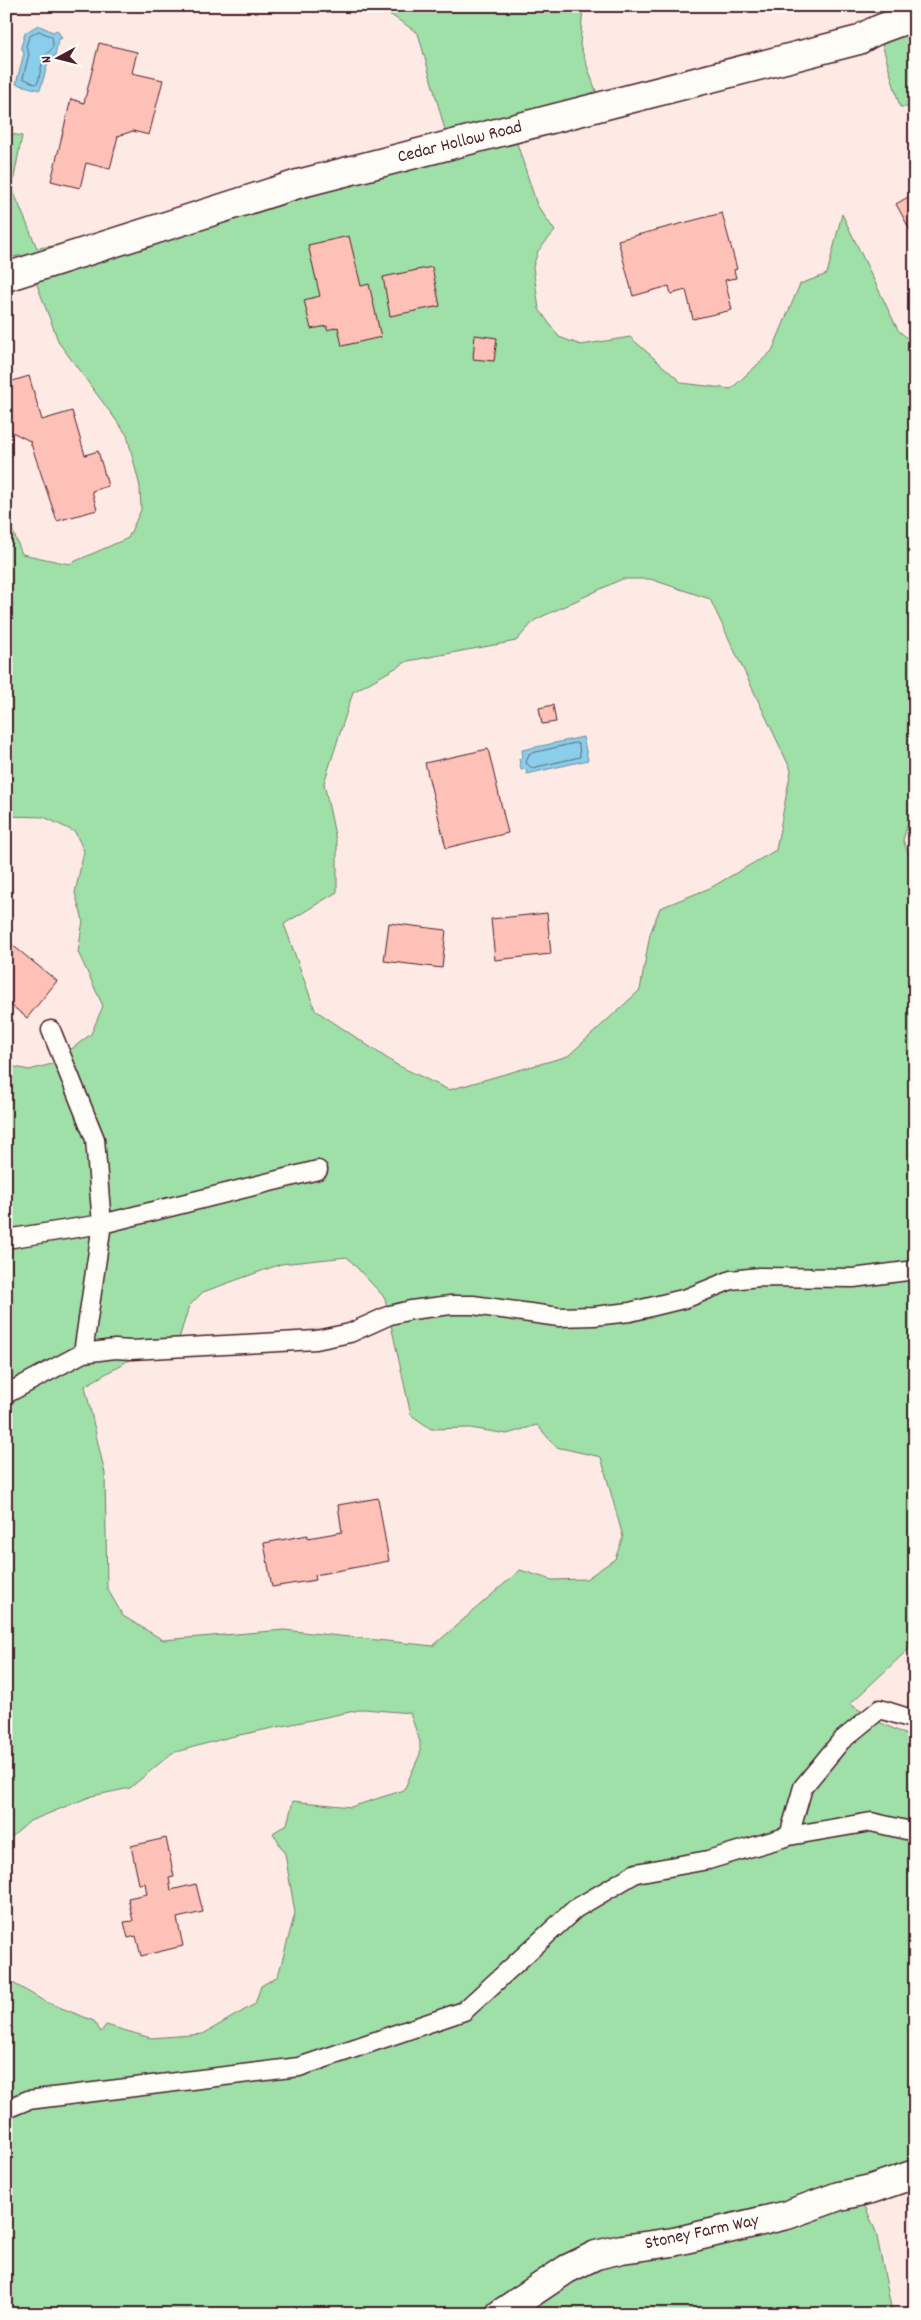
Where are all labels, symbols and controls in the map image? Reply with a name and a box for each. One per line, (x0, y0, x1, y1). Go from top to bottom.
north arrow (32, 32, 82, 82)
text: N (37, 55, 57, 64)
street label: Cedar Hollow Road (395, 115, 525, 171)
street label: Stoney Farm Way (643, 2209, 762, 2257)

